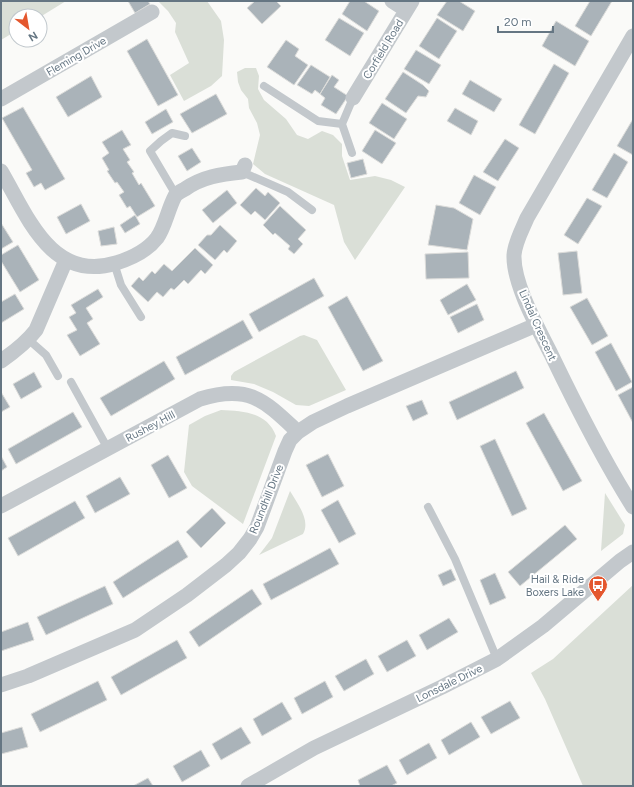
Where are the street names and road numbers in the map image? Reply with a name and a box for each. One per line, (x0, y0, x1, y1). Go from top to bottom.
street label: Corfield Road (360, 17, 406, 82)
street label: Fleming Drive (44, 34, 109, 79)
street label: Lindal Crescent (516, 288, 559, 363)
street label: Rushey Hill (123, 408, 177, 445)
street label: Roundhill Drive (247, 463, 286, 536)
street label: Lonsdale Drive (414, 662, 484, 705)

